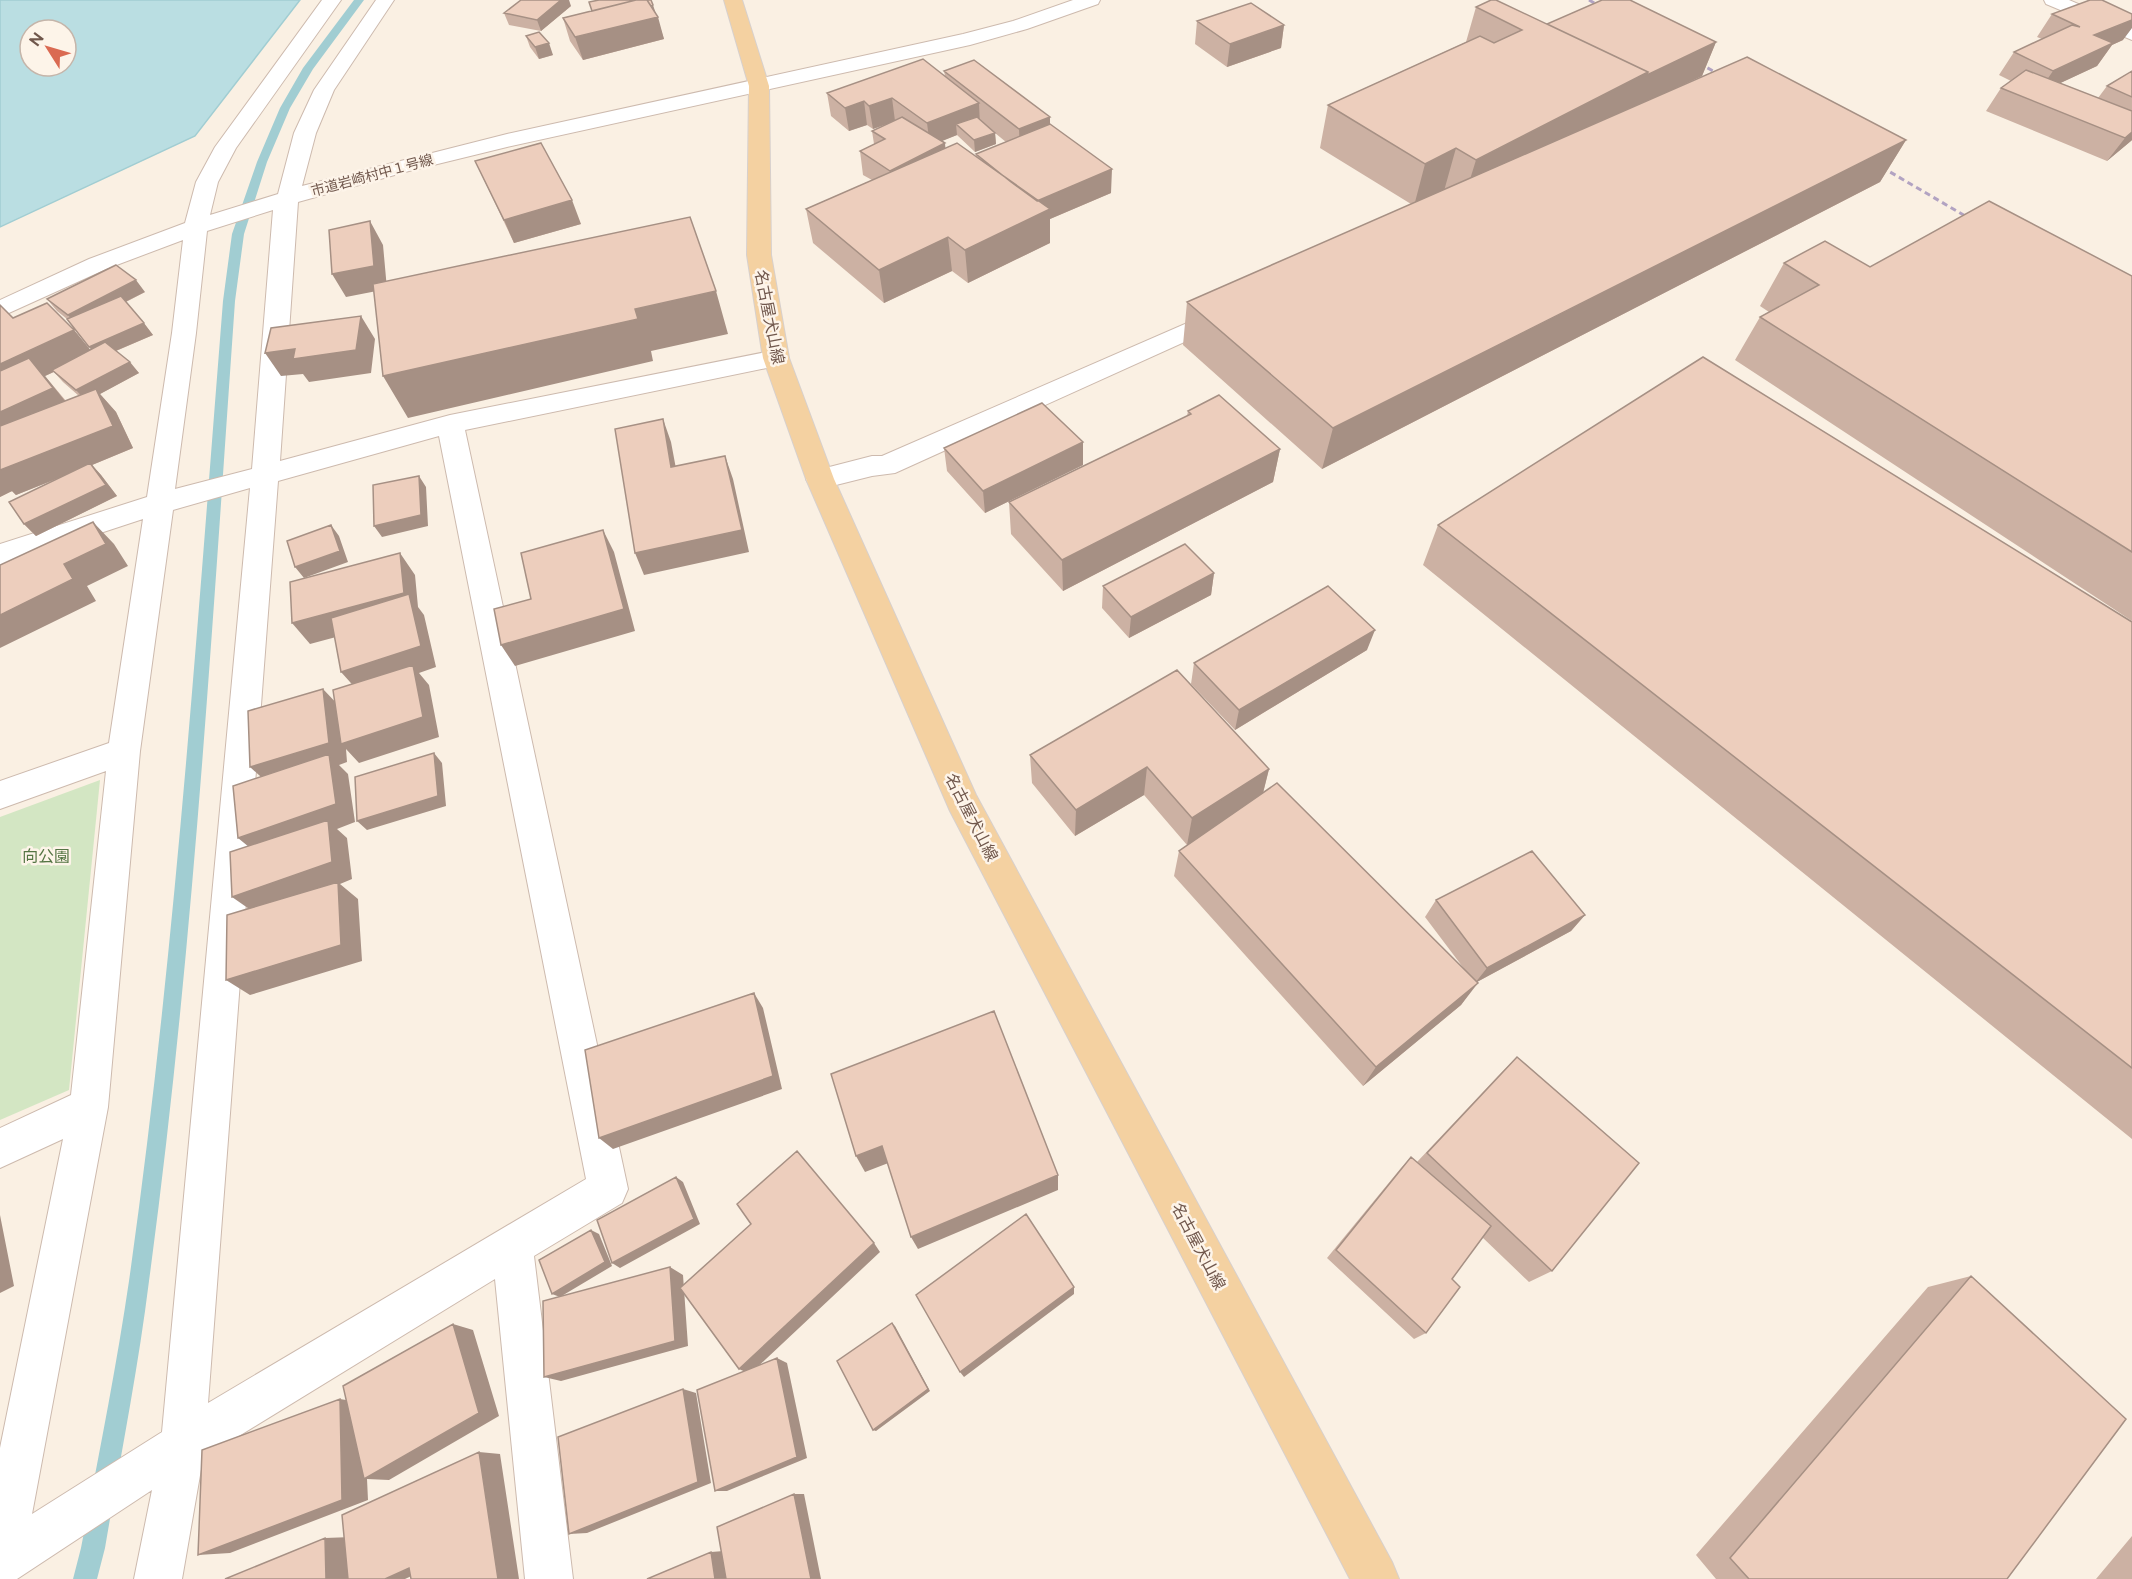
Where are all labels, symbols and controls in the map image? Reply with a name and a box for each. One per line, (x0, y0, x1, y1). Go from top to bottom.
north arrow (18, 18, 78, 78)
text: N (25, 29, 48, 50)
street label: 市道岩崎村中１号線 (309, 151, 435, 199)
street label: 名古屋犬山線 (751, 268, 788, 366)
street label: 名古屋犬山線 (941, 770, 1002, 864)
park label: 向公園 (22, 847, 70, 866)
street label: 名古屋犬山線 (1168, 1199, 1229, 1293)

